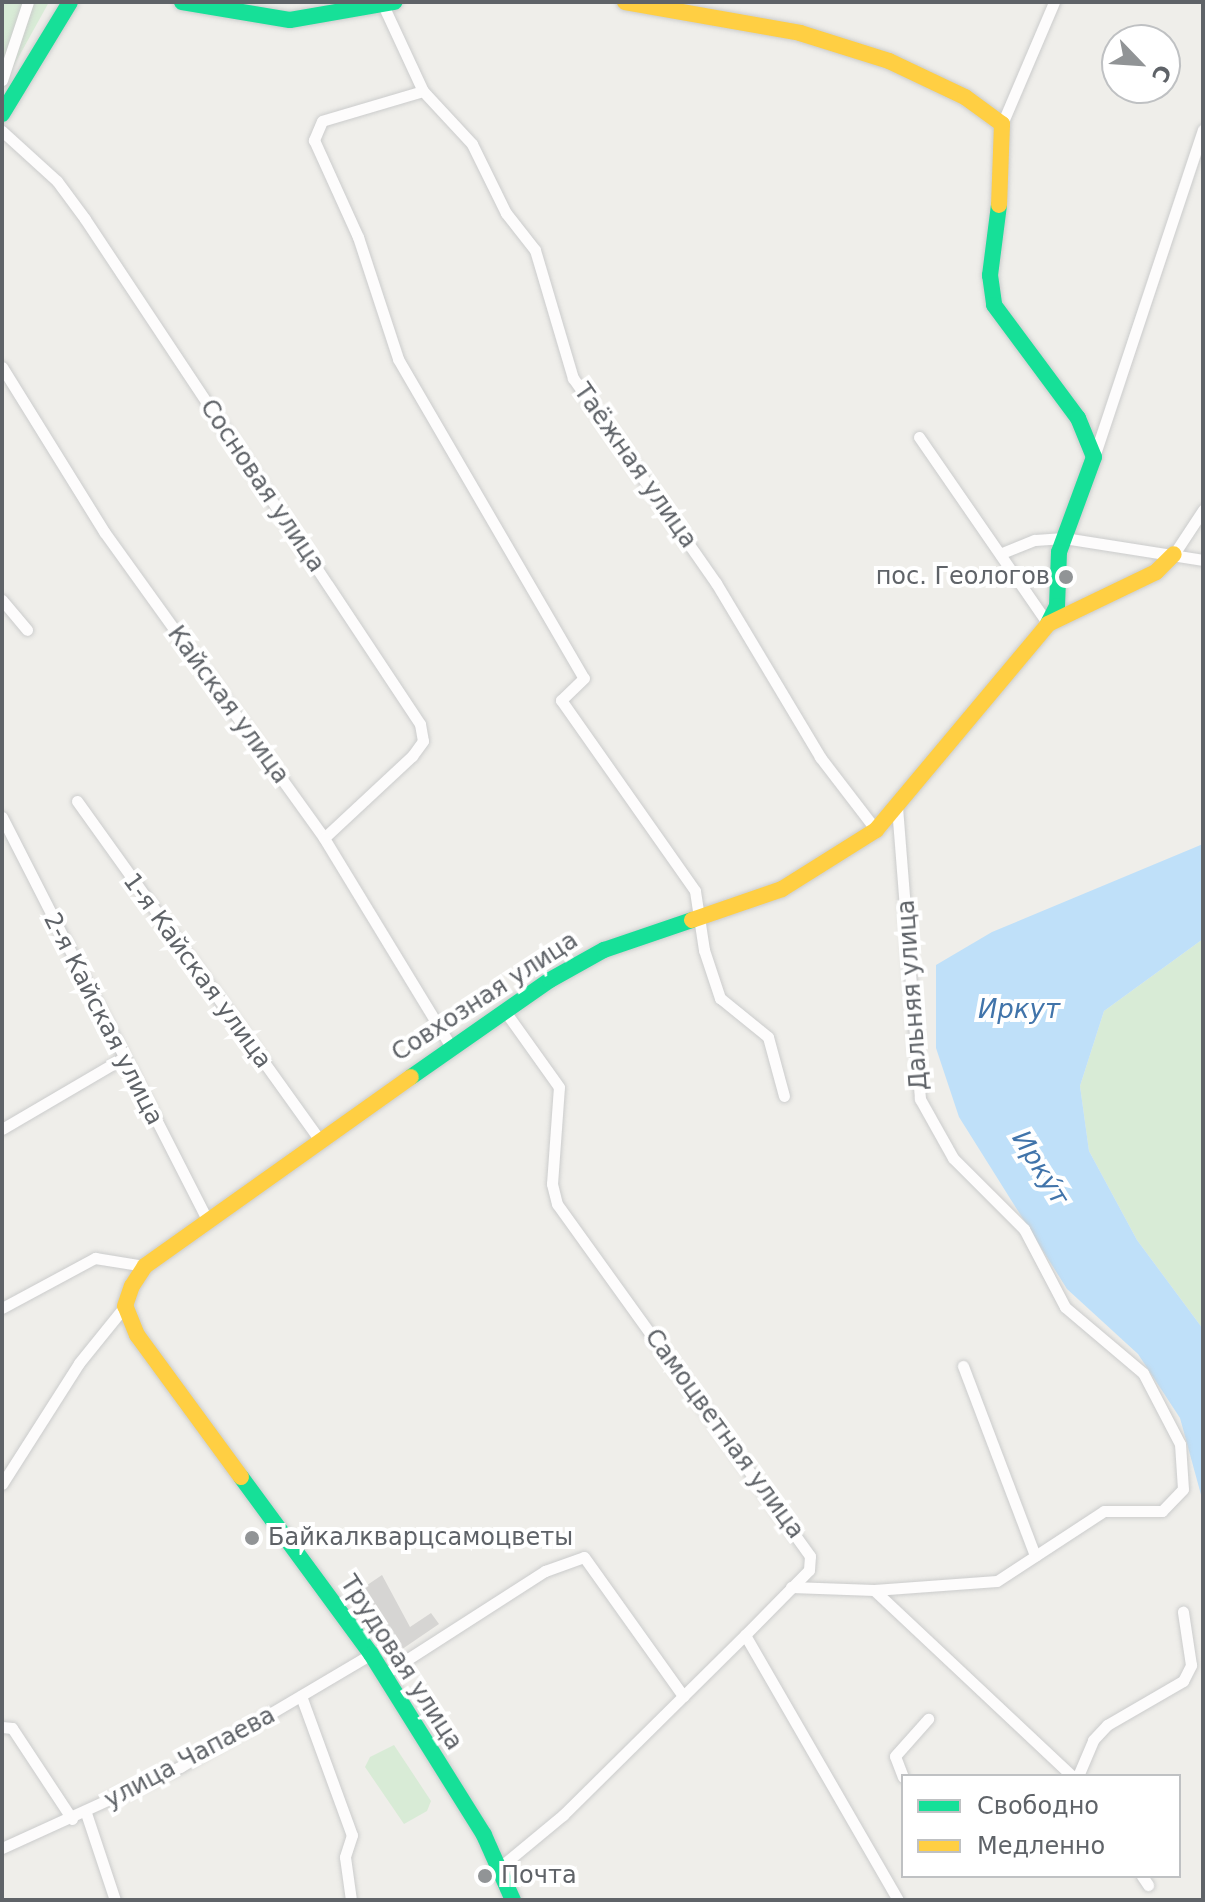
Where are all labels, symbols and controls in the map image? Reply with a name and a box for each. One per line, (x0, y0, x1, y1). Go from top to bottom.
north arrow (1101, 24, 1181, 104)
text: С (1147, 61, 1176, 86)
street label: Таёжная улица (567, 378, 703, 554)
street label: Сосновая улица (194, 394, 330, 578)
place label: пос. Геологов (876, 563, 1050, 591)
marker: пос. Геологов (1057, 568, 1075, 586)
street label: Кайская улица (161, 620, 295, 790)
street label: 1-я Кайская улица (117, 868, 277, 1074)
street label: Дальняя улица (892, 899, 934, 1091)
street label: 2-я Кайская улица (37, 908, 169, 1130)
street label: Совхозная улица (387, 926, 583, 1068)
water label: Иркут (978, 994, 1060, 1026)
water label: Ирку́т (1005, 1125, 1075, 1211)
street label: Самоцветная улица (638, 1324, 810, 1544)
place label: Байкалкварцсамоцветы (268, 1524, 573, 1552)
marker: Байкалкварцсамоцветы (243, 1529, 261, 1547)
street label: Трудовая улица (334, 1570, 468, 1756)
street label: улица Чапаева (100, 1701, 280, 1815)
legend (901, 1774, 1181, 1878)
text: Свободно (977, 1792, 1099, 1820)
text: Медленно (977, 1832, 1105, 1860)
place label: Почта (501, 1862, 577, 1890)
marker: Почта (476, 1867, 494, 1885)

